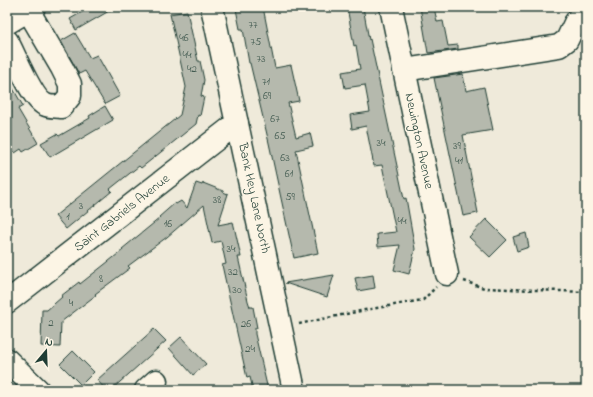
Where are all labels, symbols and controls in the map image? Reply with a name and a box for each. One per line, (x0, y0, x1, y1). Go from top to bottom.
house number: 77 (248, 17, 258, 33)
house number: 46 (179, 30, 189, 46)
house number: 75 (251, 34, 261, 50)
house number: 44 (182, 47, 192, 63)
house number: 73 (256, 51, 266, 67)
house number: 42 (187, 61, 198, 77)
house number: 71 (262, 74, 271, 90)
house number: 69 (263, 88, 272, 104)
street label: Newington Avenue (399, 91, 438, 191)
house number: 67 (270, 111, 280, 127)
house number: 65 (274, 128, 286, 144)
house number: 34 (376, 135, 386, 151)
house number: 39 (453, 138, 462, 154)
street label: Bank Hey Lane North (232, 140, 275, 255)
house number: 63 (280, 150, 290, 166)
house number: 41 (455, 153, 464, 169)
house number: 61 (285, 166, 294, 182)
street label: Saint Gabriels Avenue (70, 169, 174, 256)
house number: 59 (285, 189, 295, 205)
house number: 38 (213, 192, 221, 208)
house number: 3 (79, 198, 84, 214)
house number: 1 (66, 209, 70, 225)
house number: 44 (397, 213, 407, 229)
house number: 16 (164, 216, 172, 232)
house number: 34 (226, 241, 236, 257)
house number: 32 (228, 264, 239, 280)
house number: 8 (99, 271, 103, 287)
house number: 30 (232, 282, 242, 298)
house number: 4 (69, 295, 74, 311)
house number: 2 (48, 315, 54, 331)
house number: 26 (241, 316, 251, 332)
north arrow (26, 331, 66, 371)
text: N (43, 334, 55, 351)
house number: 24 (245, 341, 255, 357)

